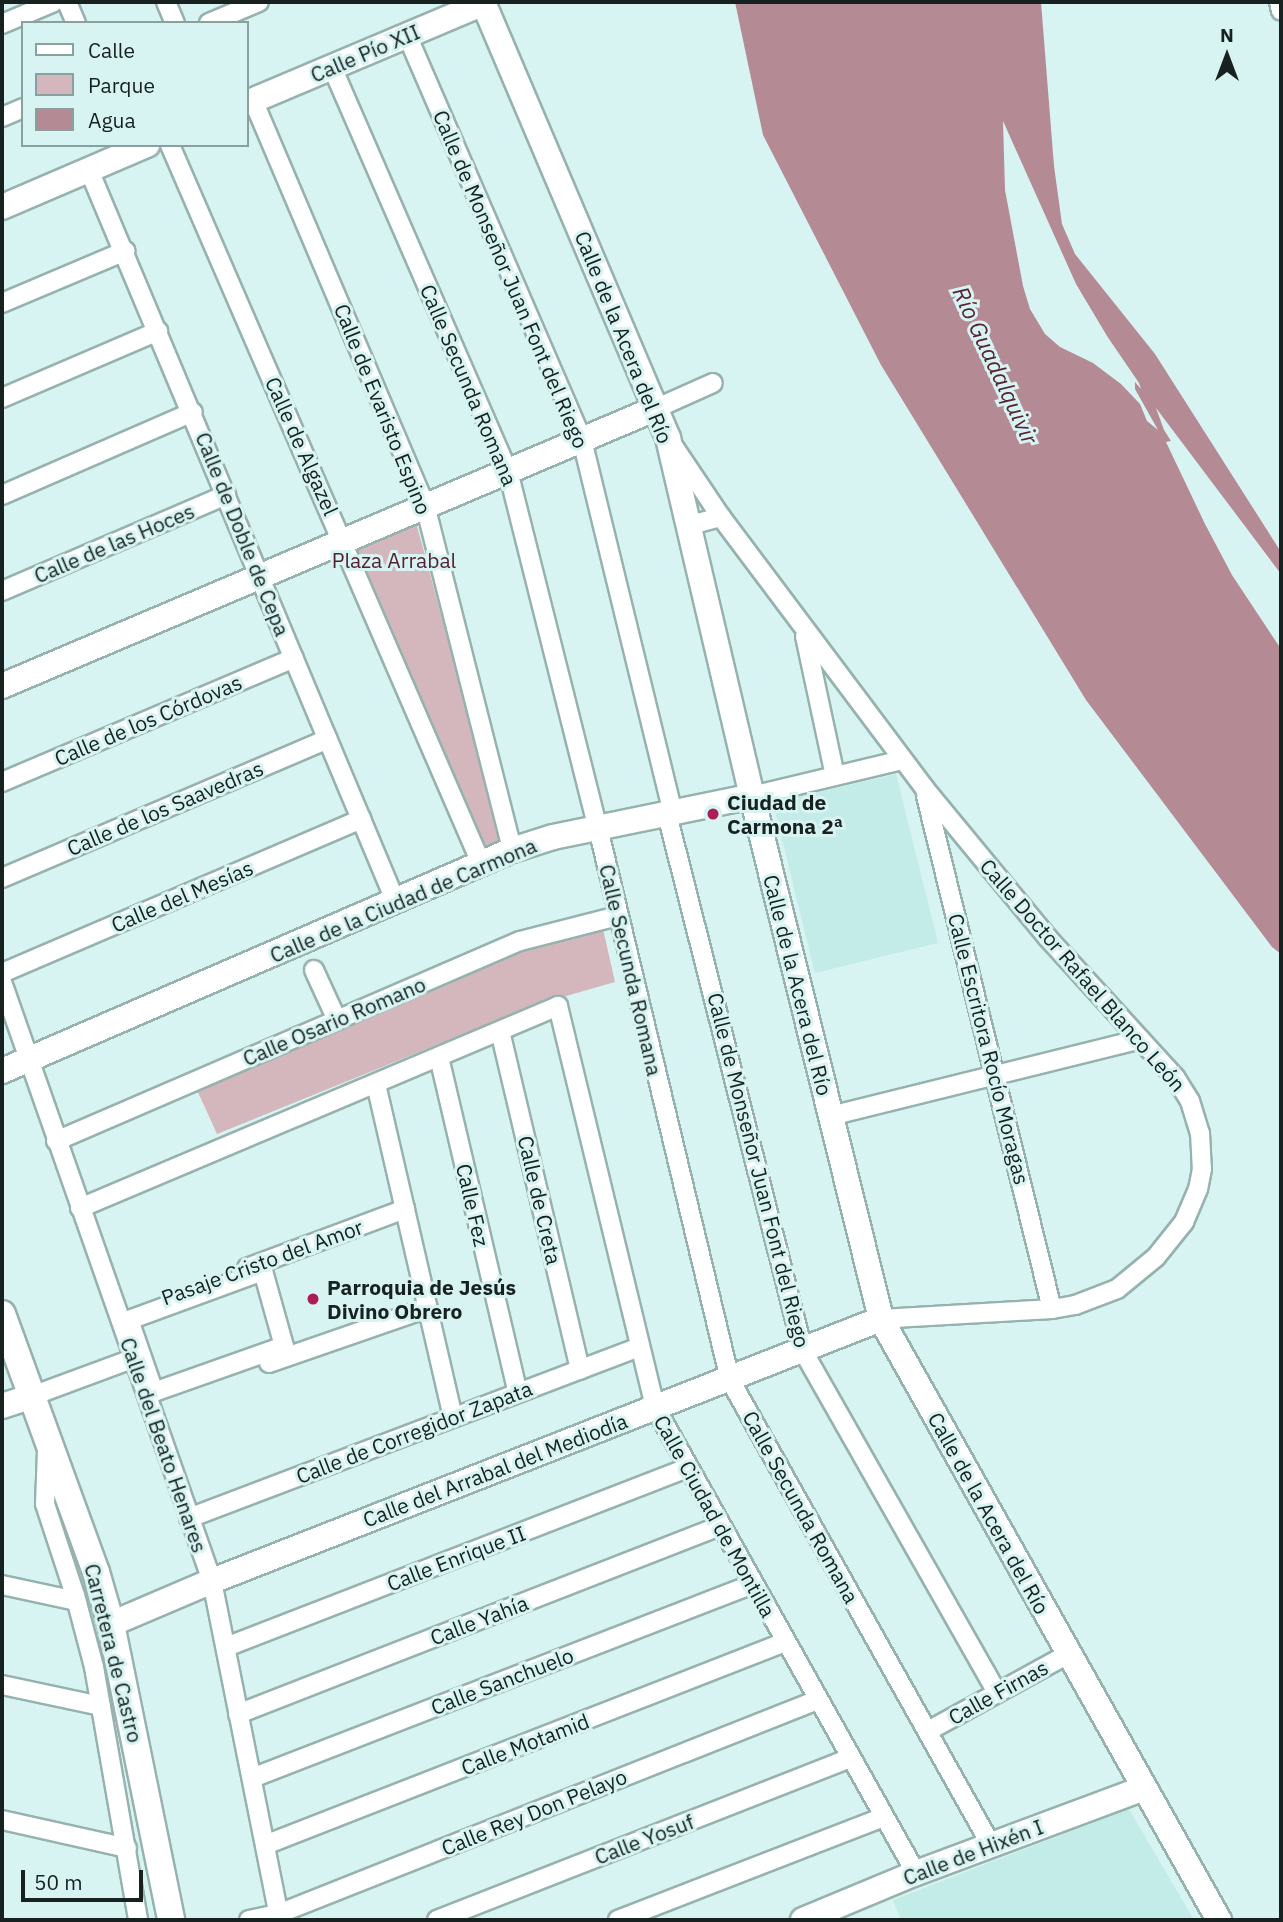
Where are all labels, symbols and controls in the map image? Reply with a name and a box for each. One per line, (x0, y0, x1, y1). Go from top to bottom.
street label: Calle Pío XII (306, 19, 424, 87)
legend (21, 21, 248, 147)
north arrow (1192, 21, 1262, 91)
text: N (1220, 23, 1234, 47)
text: Calle (88, 36, 135, 64)
text: Parque (88, 71, 155, 99)
text: Agua (88, 106, 136, 134)
street label: Calle de Monseñor Juan Font del Riego (428, 106, 594, 452)
street label: Calle de la Acera del Río (570, 227, 678, 447)
street label: Calle Secunda Romana (415, 281, 523, 489)
water label: Río Guadalquivir (947, 282, 1045, 448)
street label: Calle de Evaristo Espino (329, 300, 437, 518)
street label: Calle de Algazel (260, 373, 344, 519)
street label: Calle de Doble de Cepa (191, 428, 295, 640)
street label: Calle de las Hoces (30, 498, 198, 588)
park label: Plaza Arrabal (332, 547, 456, 573)
street label: Calle de los Córdovas (51, 669, 245, 771)
street label: Calle de los Saavedras (63, 755, 267, 861)
place label: Ciudad de Carmona 2ª (727, 789, 843, 839)
marker: Ciudad de Carmona 2ª (705, 806, 721, 822)
street label: Calle de la Ciudad de Carmona (266, 832, 540, 968)
street label: Calle Doctor Rafael Blanco León (975, 853, 1191, 1097)
street label: Calle del Mesías (107, 855, 257, 937)
street label: Calle Secunda Romana (594, 862, 668, 1078)
street label: Calle de la Acera del Río (758, 872, 838, 1098)
street label: Calle Escritora Rocío Moragas (943, 911, 1035, 1187)
street label: Calle Osario Romano (239, 971, 429, 1071)
street label: Calle de Monseñor Juan Font del Riego (703, 990, 815, 1350)
street label: Calle de Creta (513, 1133, 567, 1267)
street label: Calle Fez (451, 1161, 495, 1249)
street label: Pasaje Cristo del Amor (158, 1214, 366, 1310)
place label: Parroquia de Jesús Divino Obrero (327, 1274, 516, 1324)
marker: Parroquia de Jesús Divino Obrero (305, 1291, 321, 1307)
street label: Calle del Beato Henares (115, 1334, 213, 1556)
street label: Calle de Corregidor Zapata (292, 1375, 536, 1489)
street label: Calle Secunda Romana (738, 1406, 864, 1608)
street label: Calle del Arrabal del Mediodía (359, 1408, 631, 1532)
street label: Calle de la Acera del Río (923, 1408, 1055, 1618)
street label: Calle Ciudad de Montilla (649, 1410, 781, 1622)
street label: Calle Enrique II (383, 1520, 529, 1596)
street label: Carretera de Castro (80, 1561, 148, 1745)
street label: Calle Yahía (426, 1590, 532, 1650)
street label: Calle Sanchuelo (427, 1642, 577, 1720)
street label: Calle Firnas (944, 1654, 1052, 1730)
street label: Calle Motamid (457, 1708, 593, 1780)
street label: Calle Rey Don Pelayo (438, 1763, 630, 1861)
street label: Calle Yosuf (591, 1809, 697, 1869)
street label: Calle de Hixén I (899, 1814, 1047, 1890)
scale bar (24, 1856, 147, 1900)
text: 50 m (34, 1868, 83, 1896)

